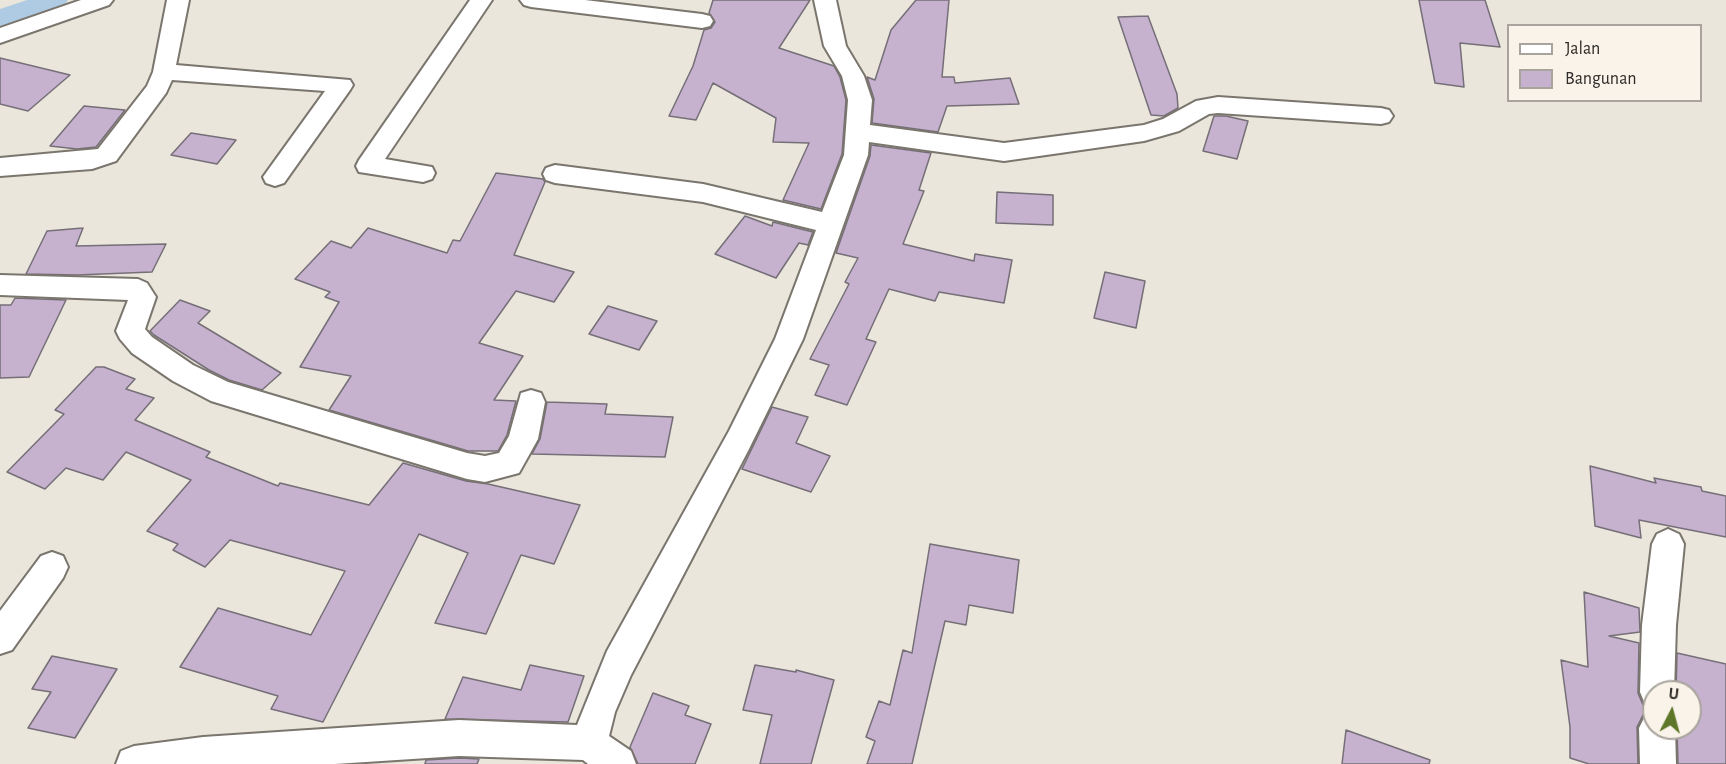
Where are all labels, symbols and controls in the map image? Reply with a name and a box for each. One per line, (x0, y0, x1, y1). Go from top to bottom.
legend (1507, 24, 1702, 102)
text: Jalan (1565, 40, 1600, 58)
text: Bangunan (1565, 70, 1637, 88)
north arrow (1642, 680, 1702, 740)
text: U (1668, 686, 1680, 703)

